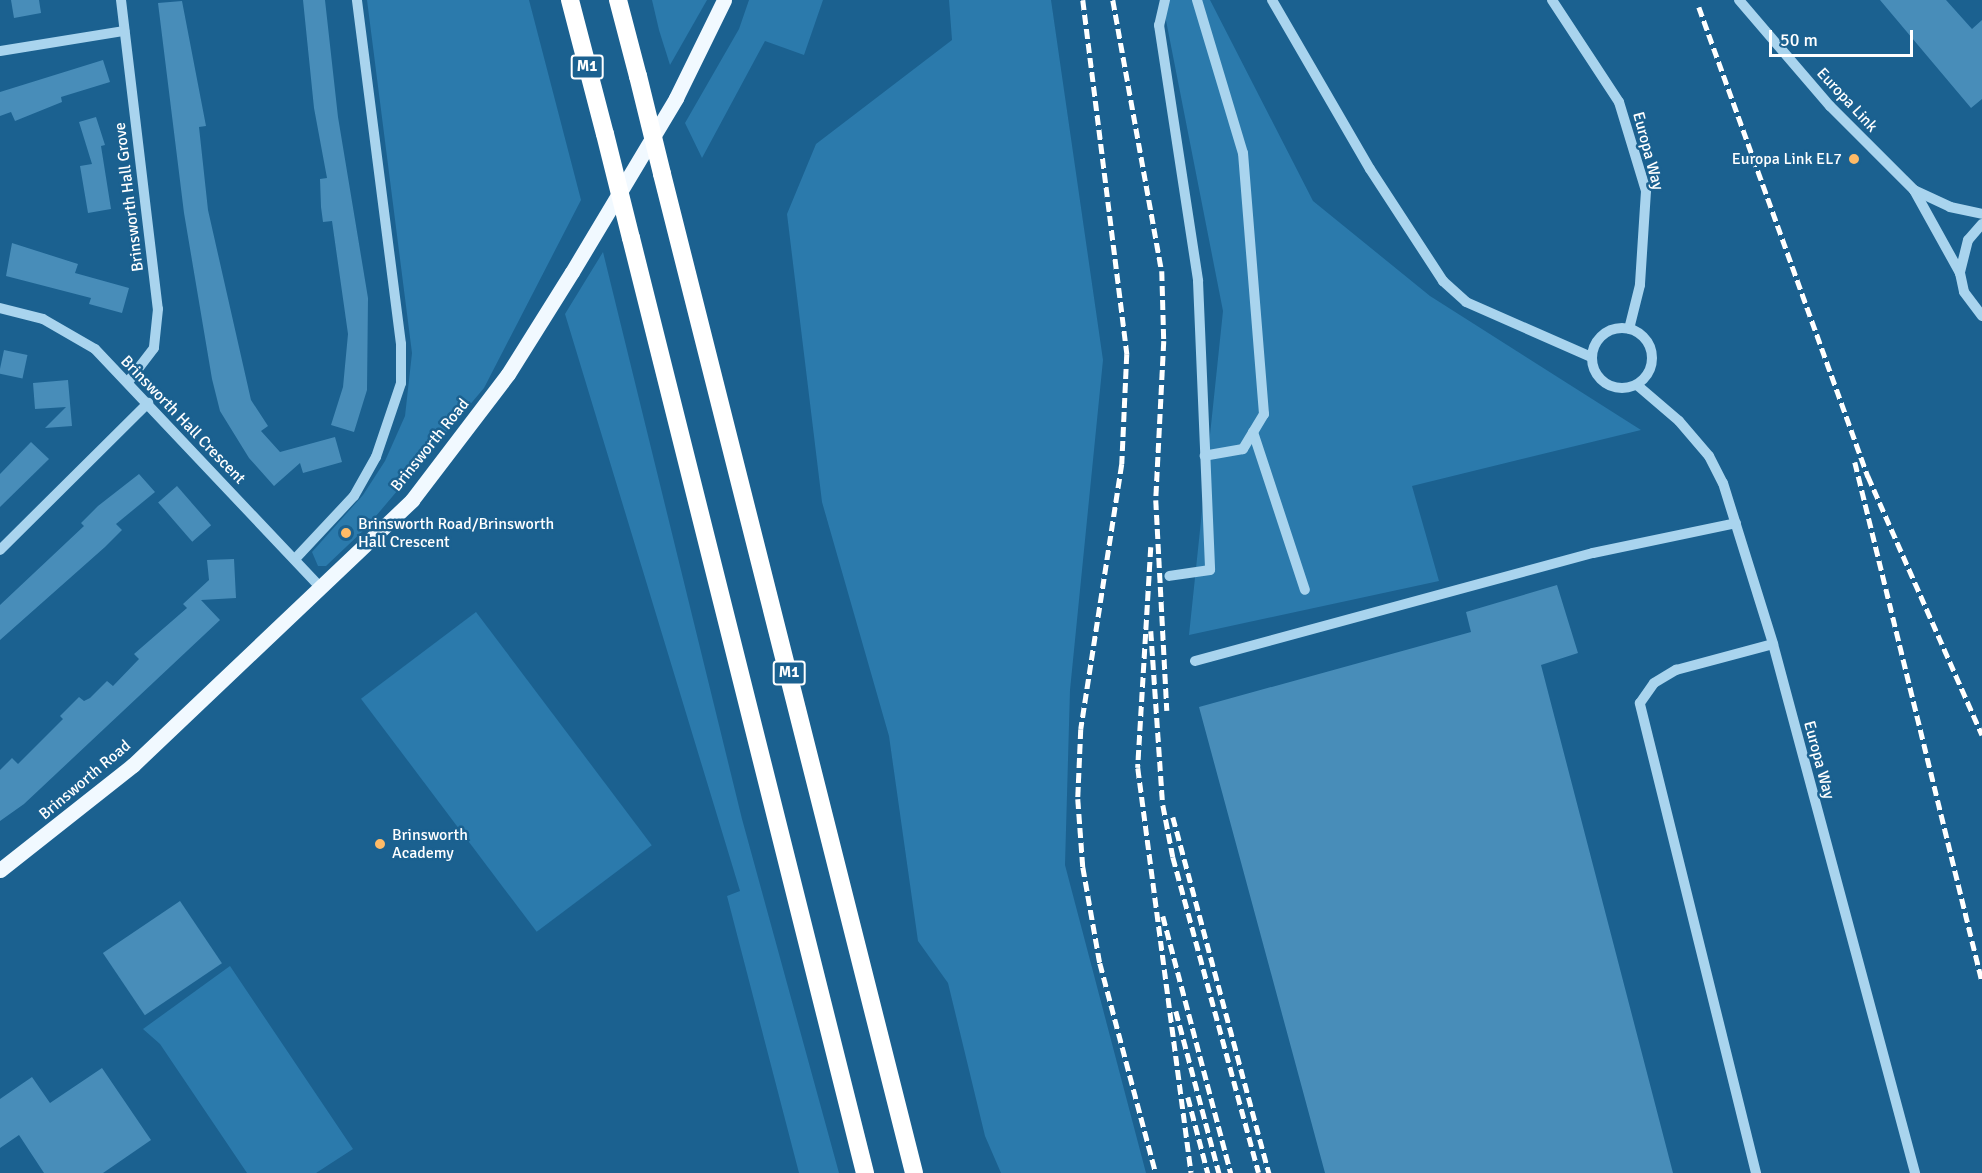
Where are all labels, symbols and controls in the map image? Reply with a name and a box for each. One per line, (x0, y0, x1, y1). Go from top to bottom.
scale bar (1772, 18, 1916, 56)
text: 50 m (1780, 29, 1818, 51)
road number: M1 (570, 55, 604, 79)
street label: Europa Link (1812, 64, 1882, 136)
street label: Europa Way (1628, 110, 1668, 192)
street label: Brinsworth Hall Grove (110, 121, 148, 273)
place label: Europa Link EL7 (1732, 149, 1842, 169)
marker: Europa Link EL7 (1847, 152, 1861, 166)
street label: Brinsworth Hall Crescent (117, 352, 249, 488)
street label: Brinsworth Road (387, 395, 473, 495)
place label: Brinsworth Road/Brinsworth Hall Crescent (358, 514, 554, 552)
marker: Brinsworth Road/Brinsworth Hall Crescent (339, 526, 353, 540)
road number: M1 (772, 661, 806, 685)
street label: Europa Way (1799, 719, 1839, 801)
street label: Brinsworth Road (35, 736, 135, 824)
place label: Brinsworth Academy (392, 825, 468, 863)
marker: Brinsworth Academy (373, 837, 387, 851)

